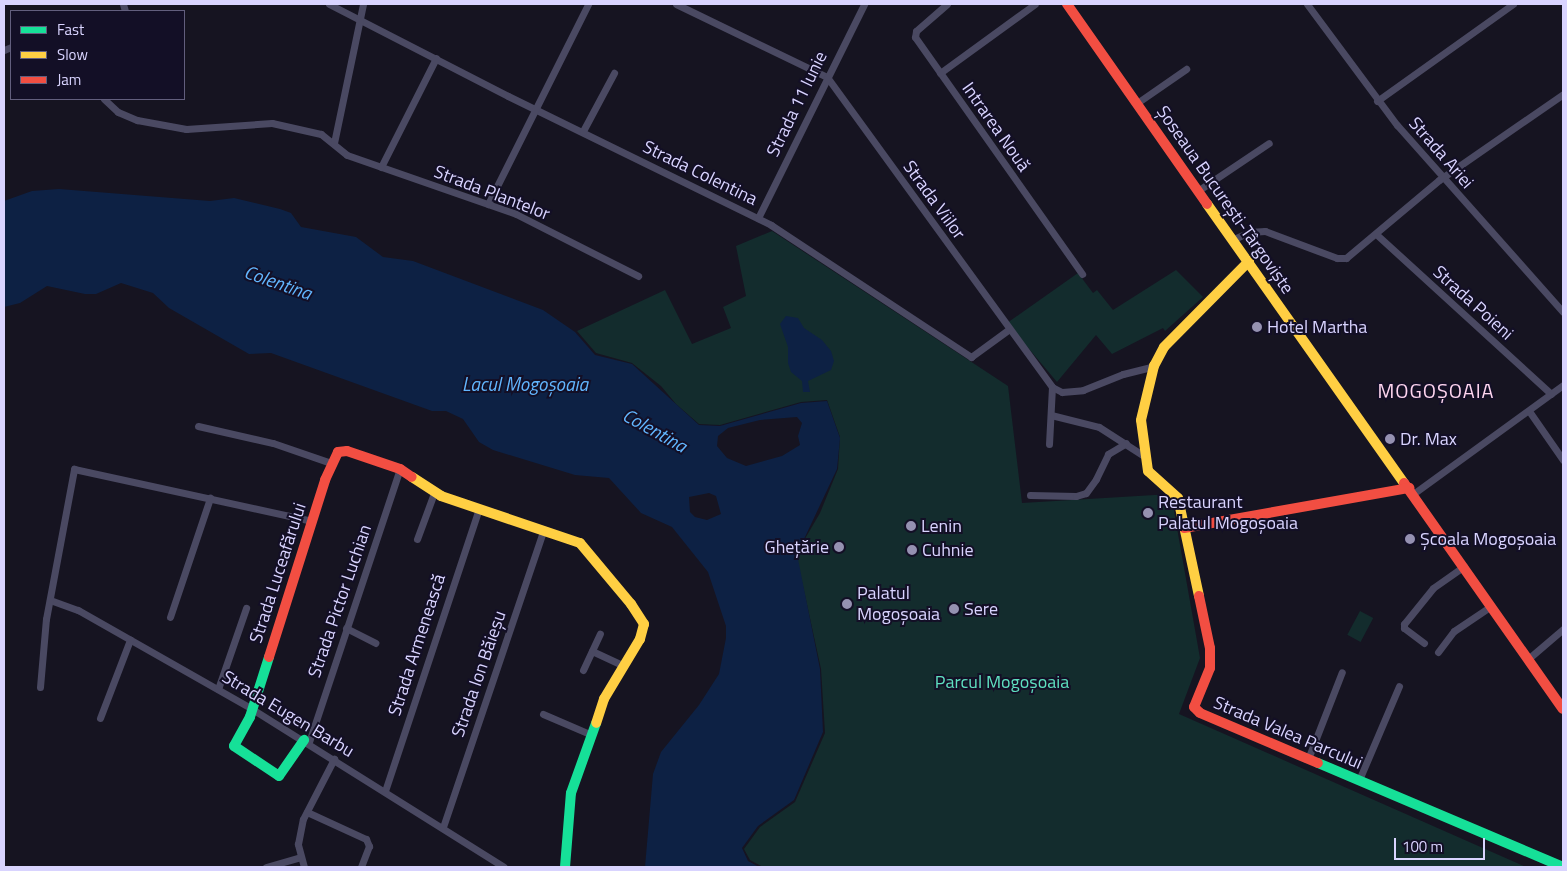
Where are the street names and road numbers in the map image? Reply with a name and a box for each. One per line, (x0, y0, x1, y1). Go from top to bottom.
street label: Strada 11 Iunie (762, 48, 832, 160)
street label: Intrarea Nouă (957, 78, 1035, 176)
street label: Șoseaua București-Târgoviște (1152, 102, 1298, 298)
street label: Strada Ariei (1404, 113, 1478, 193)
street label: Strada Colentina (639, 136, 761, 210)
street label: Strada Viilor (898, 156, 970, 244)
street label: Strada Plantelor (431, 161, 553, 225)
street label: Strada Poieni (1428, 261, 1518, 345)
street label: Strada Luceafărului (245, 500, 311, 646)
street label: Strada Pictor Luchian (304, 522, 376, 680)
street label: Strada Armenească (384, 571, 450, 719)
street label: Strada Ion Băieșu (447, 608, 511, 740)
street label: Strada Eugen Barbu (218, 666, 358, 762)
street label: Strada Valea Parcului (1210, 692, 1366, 774)

